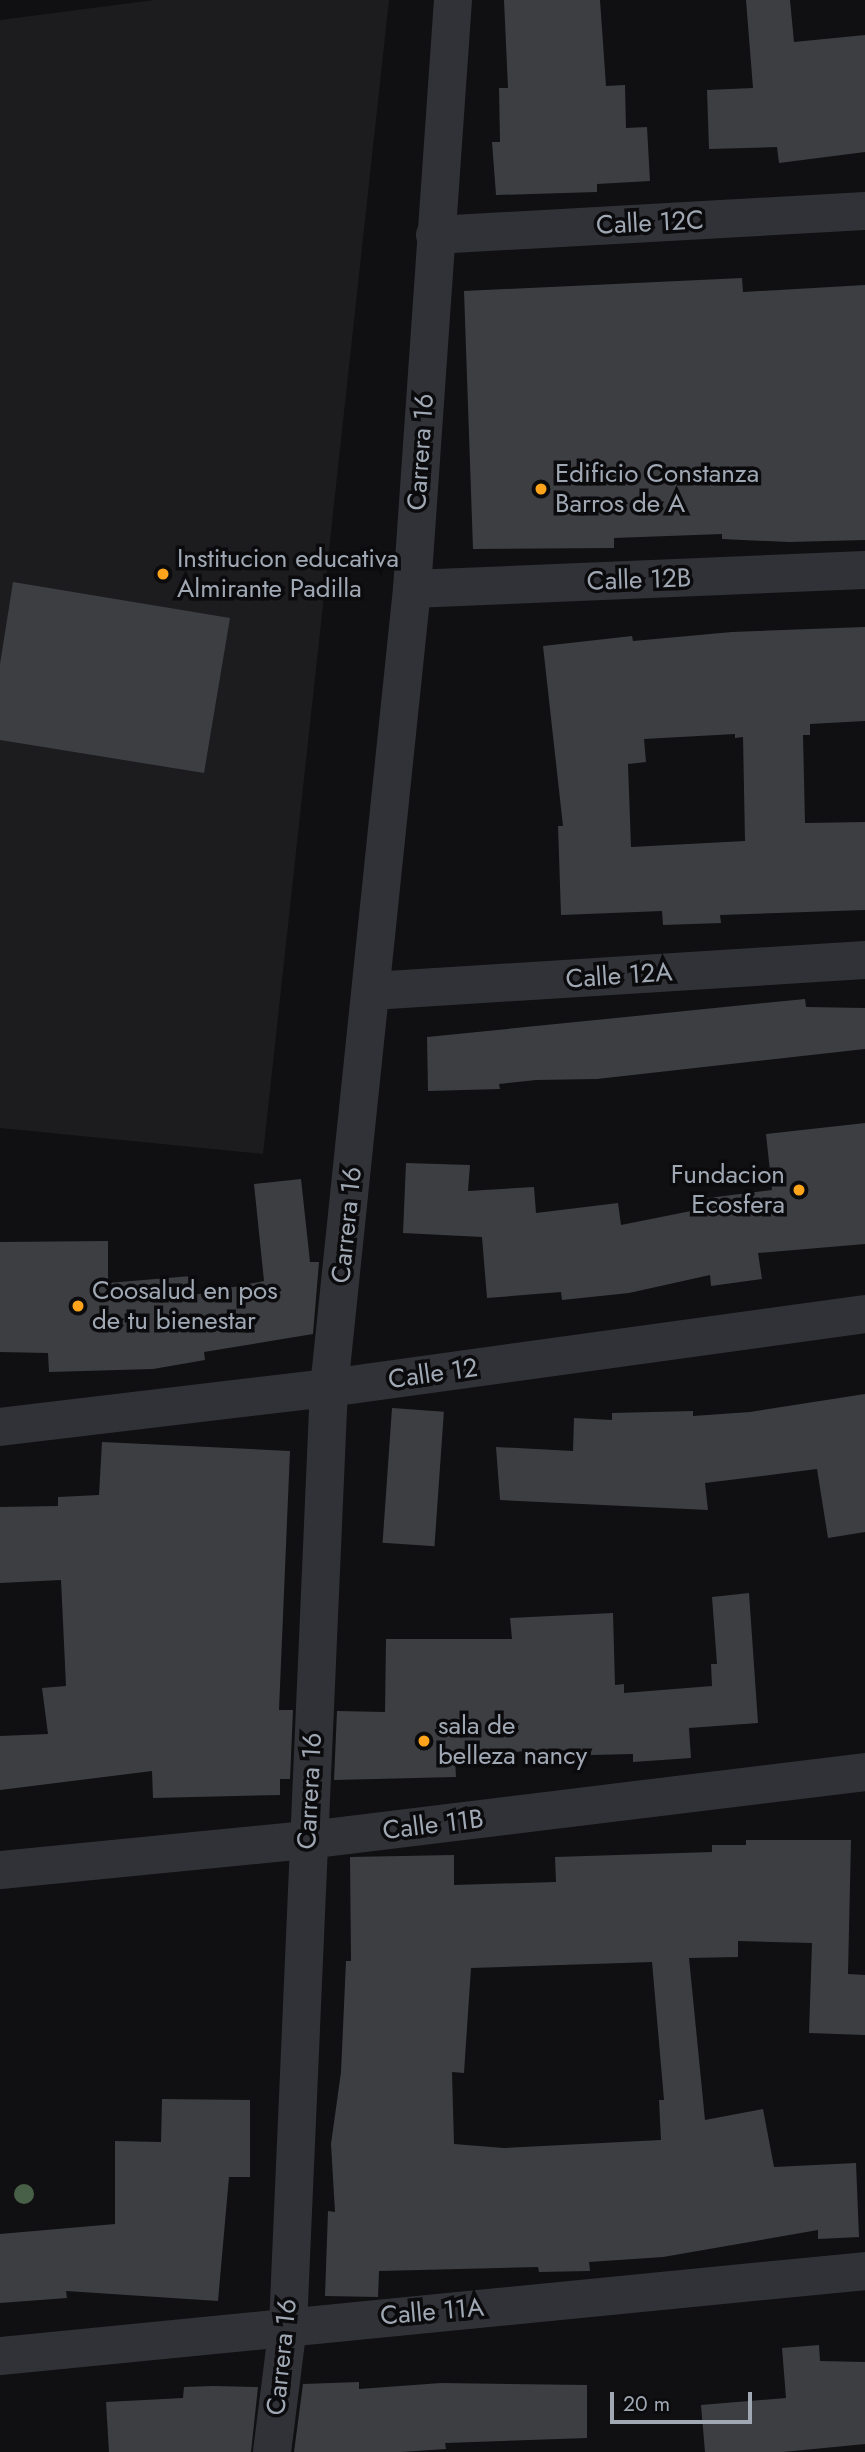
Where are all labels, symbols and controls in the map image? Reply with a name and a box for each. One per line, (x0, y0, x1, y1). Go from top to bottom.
street label: Calle 12C (595, 205, 705, 241)
street label: Carrera 16 (401, 393, 441, 511)
place label: Edificio Constanza Barros de A (555, 458, 759, 520)
marker: Edificio Constanza Barros de A (533, 481, 549, 497)
place label: Institucion educativa Almirante Padilla (177, 543, 399, 604)
street label: Calle 12B (586, 563, 692, 597)
marker: Institucion educativa Almirante Padilla (155, 566, 171, 582)
street label: Calle 12A (564, 957, 674, 995)
place label: Fundacion Ecosfera (671, 1159, 785, 1220)
street label: Carrera 16 (325, 1165, 369, 1285)
marker: Fundacion Ecosfera (791, 1182, 807, 1198)
place label: Coosalud en pos de tu bienestar (92, 1275, 278, 1336)
marker: Coosalud en pos de tu bienestar (70, 1298, 86, 1314)
street label: Calle 12 (386, 1352, 480, 1396)
place label: sala de belleza nancy (438, 1710, 587, 1772)
street label: Carrera 16 (291, 1732, 329, 1850)
marker: sala de belleza nancy (416, 1733, 432, 1749)
street label: Calle 11B (381, 1803, 485, 1847)
street label: Calle 11A (379, 2292, 485, 2332)
street label: Carrera 16 (260, 2297, 304, 2417)
scale bar (613, 2378, 755, 2422)
text: 20 m (623, 2389, 670, 2419)

